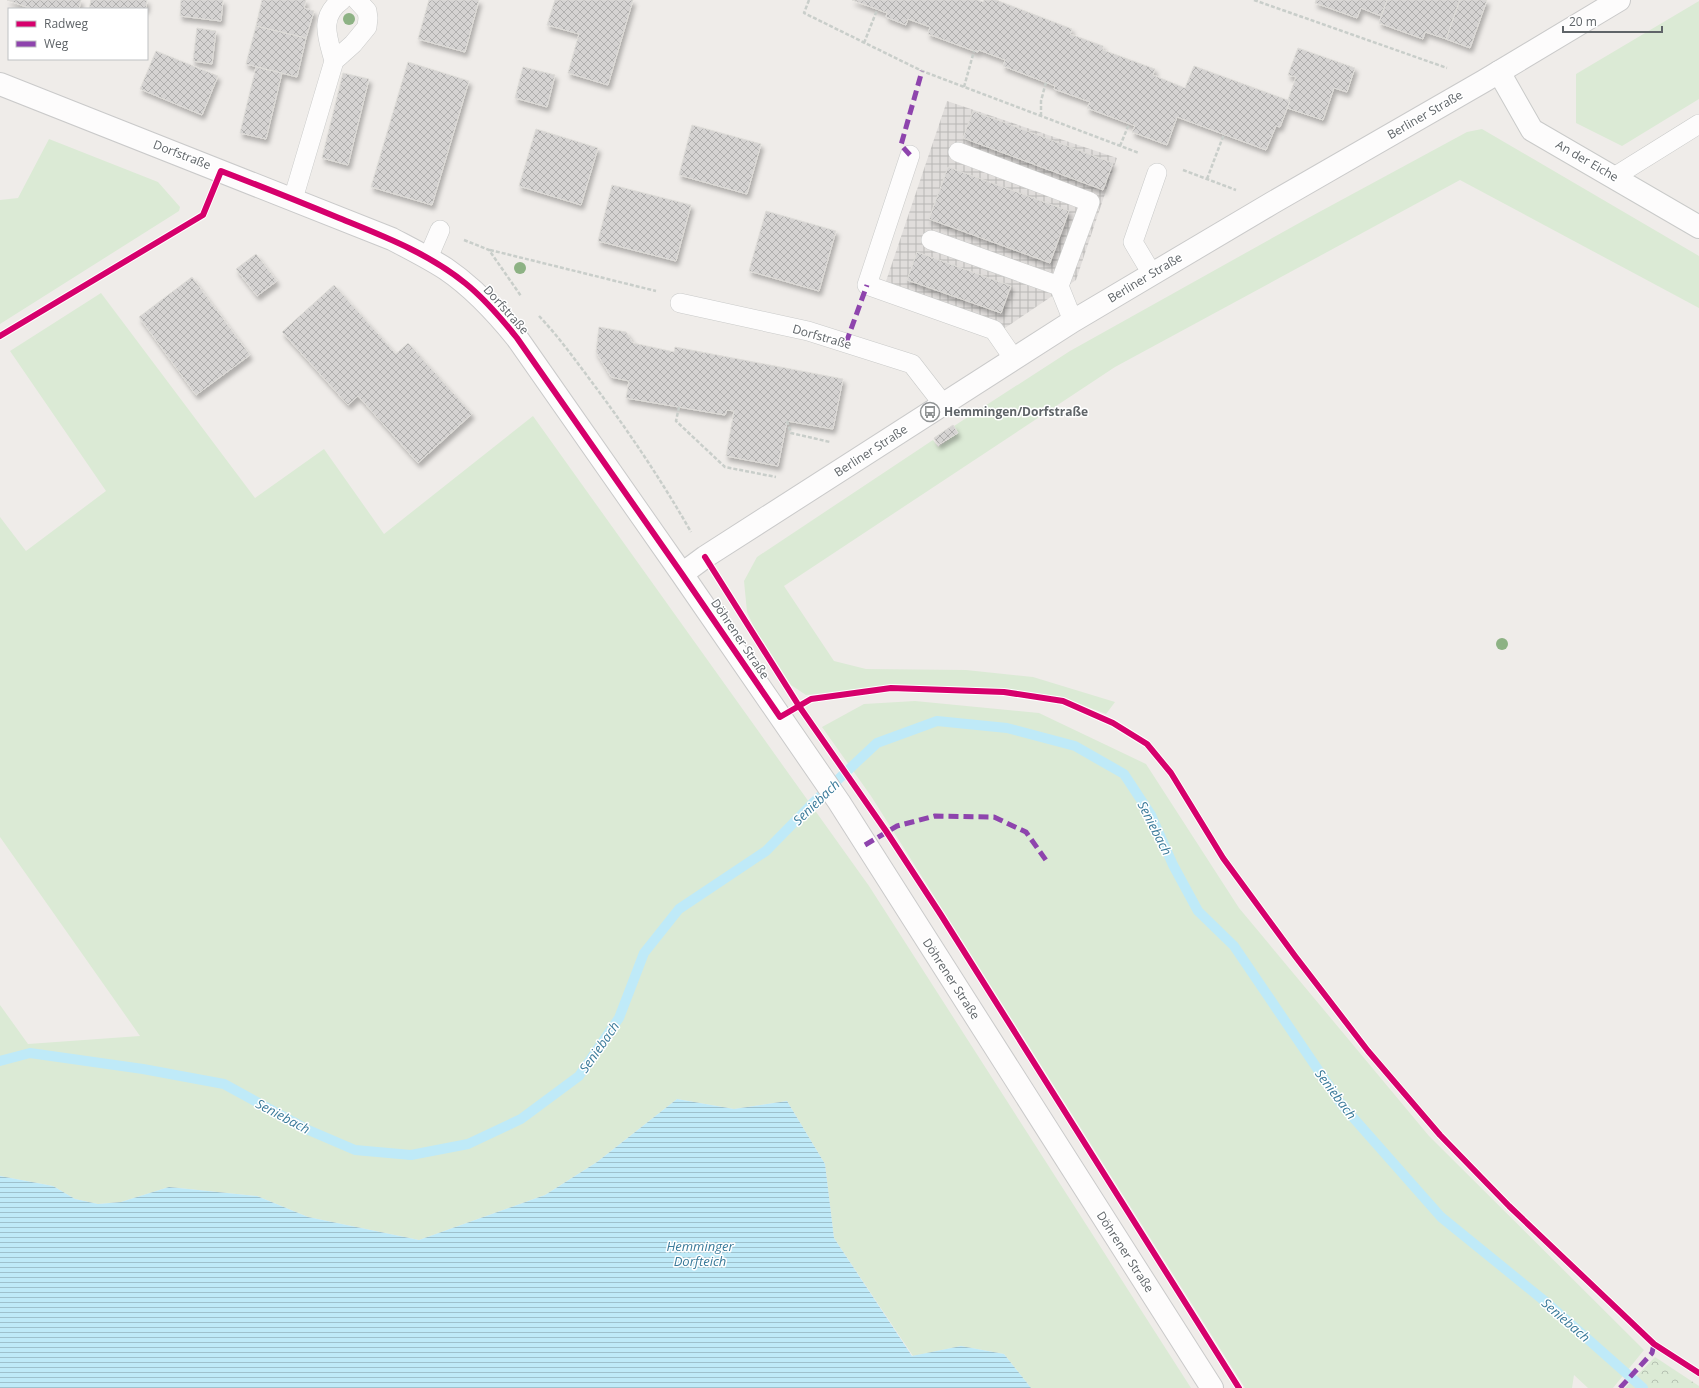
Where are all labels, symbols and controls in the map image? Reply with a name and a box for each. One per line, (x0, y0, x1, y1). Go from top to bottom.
legend (8, 8, 148, 60)
scale bar (1563, 8, 1662, 34)
text: 20 m (1569, 13, 1597, 30)
text: Radweg (44, 15, 88, 32)
text: Weg (44, 35, 69, 52)
street label: Berliner Straße (1384, 86, 1466, 143)
street label: Dorfstraße (151, 136, 214, 173)
street label: An der Eiche (1553, 136, 1622, 185)
street label: Berliner Straße (1104, 248, 1185, 307)
street label: Dorfstraße (480, 281, 533, 338)
street label: Dorfstraße (791, 320, 854, 353)
bus stop icon: Hemmingen/Dorfstraße (919, 401, 941, 423)
place label: Hemmingen/Dorfstraße (944, 403, 1088, 420)
street label: Berliner Straße (831, 420, 911, 481)
street label: Döhrener Straße (707, 595, 774, 683)
water label: Seniebach (789, 775, 843, 829)
water label: Seniebach (1134, 798, 1176, 858)
street label: Döhrener Straße (919, 935, 984, 1023)
water label: Seniebach (575, 1018, 623, 1076)
water label: Seniebach (1311, 1065, 1361, 1123)
water label: Seniebach (253, 1094, 313, 1138)
street label: Döhrener Straße (1093, 1208, 1158, 1296)
water label: Hemminger Dorfteich (666, 1237, 734, 1270)
water label: Seniebach (1538, 1294, 1594, 1346)

